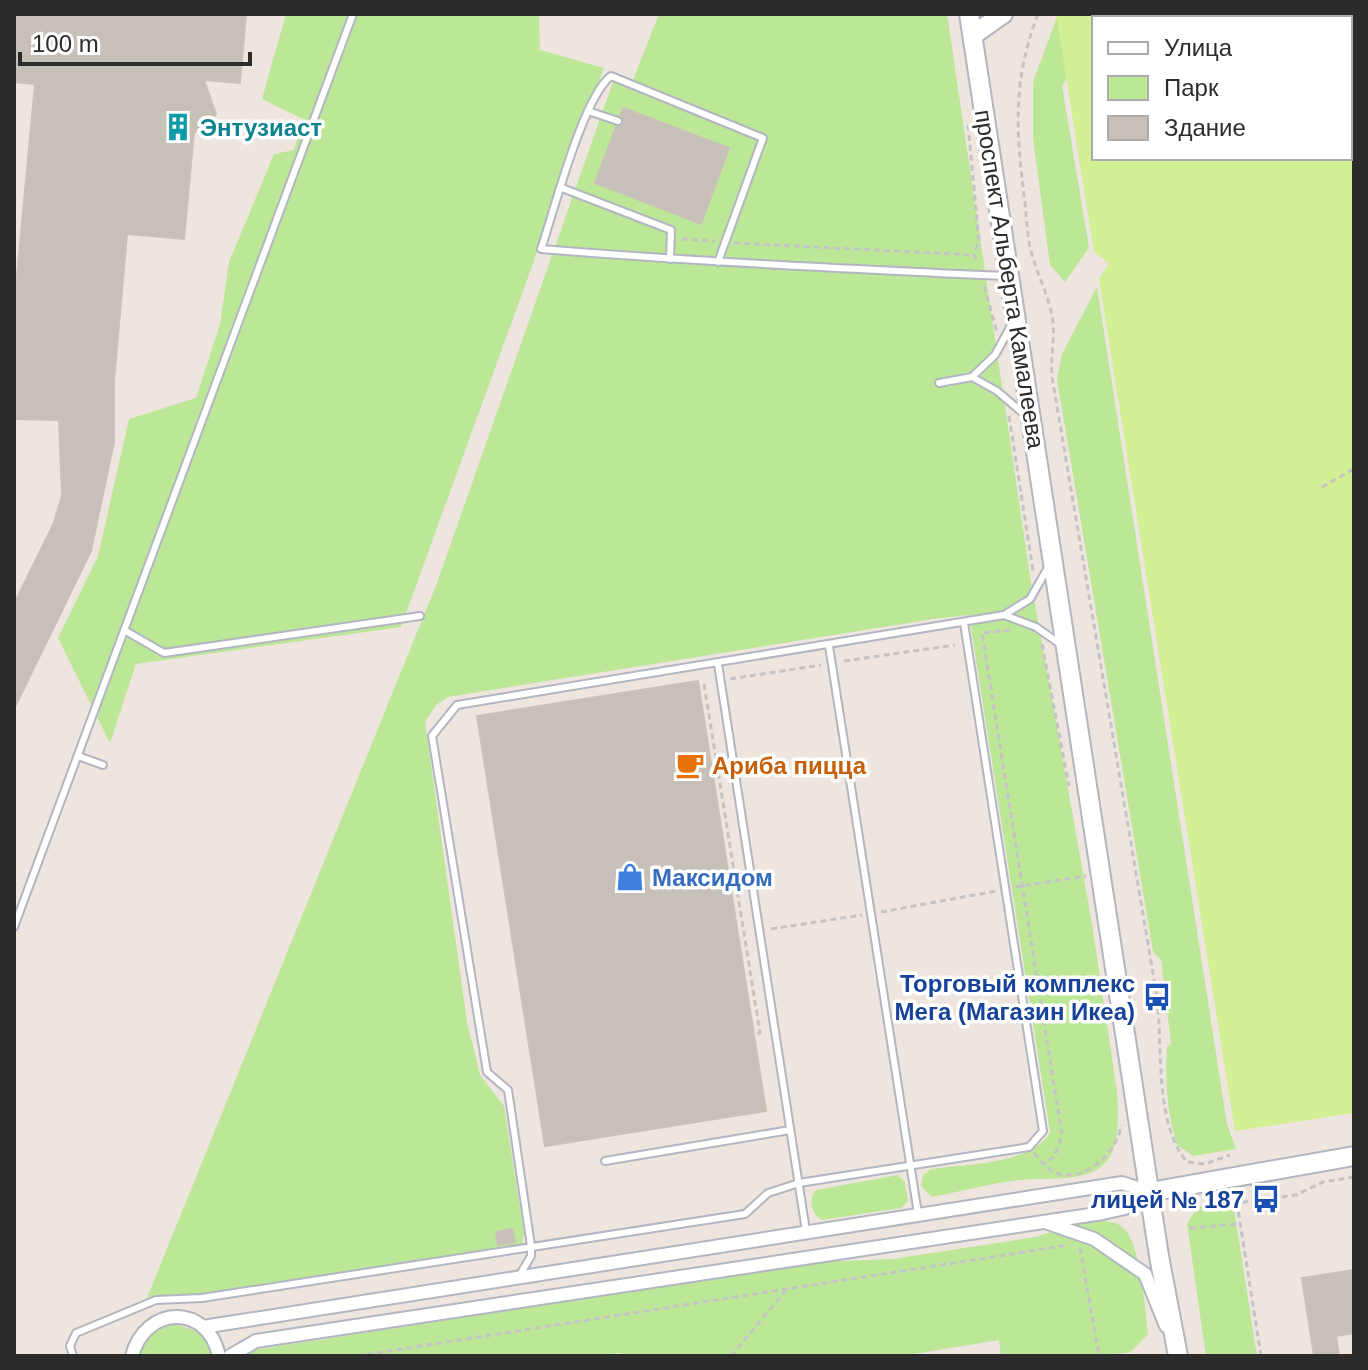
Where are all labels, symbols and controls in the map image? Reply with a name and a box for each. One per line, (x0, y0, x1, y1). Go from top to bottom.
scale bar (20, 16, 250, 66)
legend (1092, 16, 1352, 160)
text: 100 m (32, 30, 99, 57)
text: Улица (1164, 34, 1233, 61)
text: Парк (1164, 74, 1219, 101)
street label: проспект Альберта Камалеева (970, 107, 1050, 451)
building icon: Энтузиаст (163, 112, 193, 142)
place label: Энтузиаст (200, 114, 322, 141)
text: Здание (1164, 114, 1246, 141)
cafe icon: Ариба пицца (675, 750, 705, 780)
place label: Ариба пицца (712, 752, 867, 779)
shop icon: Максидом (615, 862, 645, 892)
place label: Максидом (652, 864, 773, 891)
place label: Торговый комплекс Мега (Магазин Икеа) (895, 970, 1135, 1025)
bus stop icon: Торговый комплекс Мега (Магазин Икеа) (1142, 982, 1172, 1012)
bus stop icon: лицей № 187 (1251, 1184, 1281, 1214)
place label: лицей № 187 (1091, 1186, 1244, 1213)

